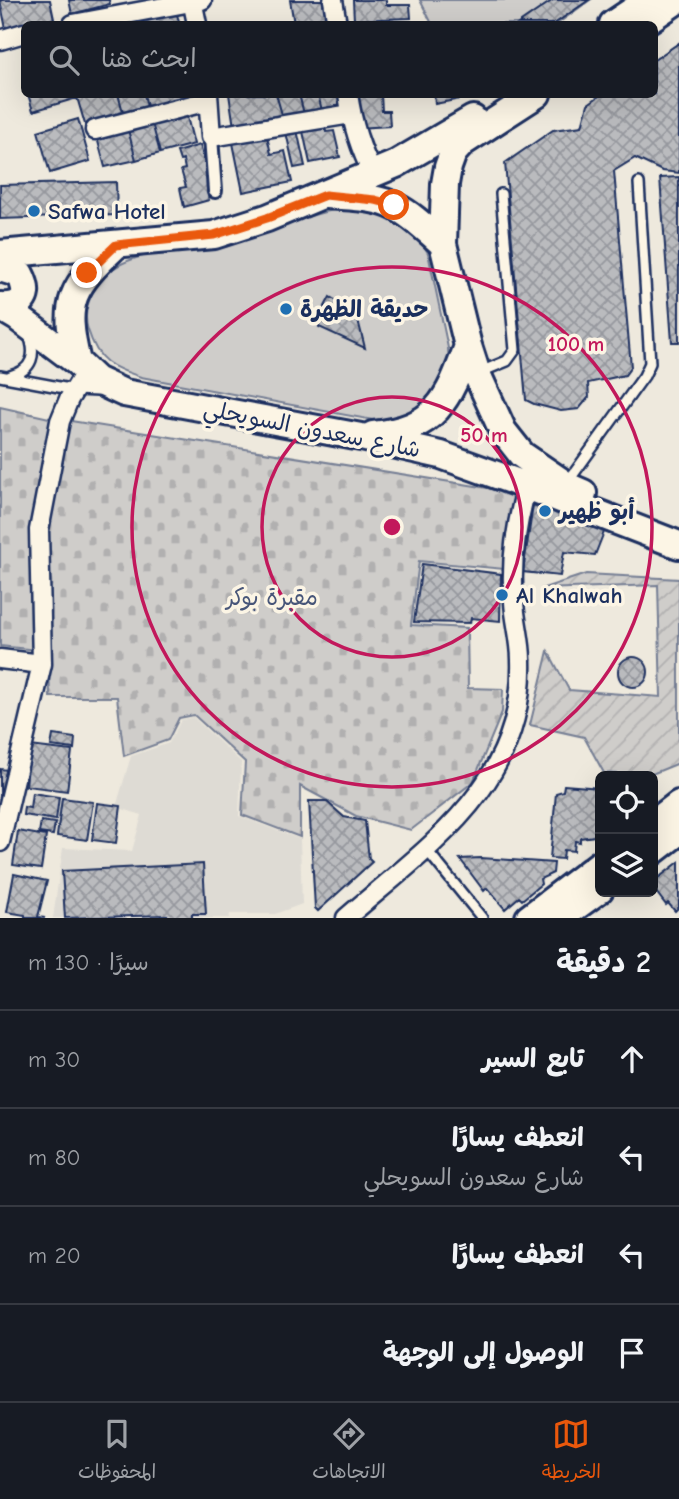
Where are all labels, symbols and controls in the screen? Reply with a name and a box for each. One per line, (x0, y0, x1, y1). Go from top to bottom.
search box (21, 21, 658, 98)
icon: search (45, 41, 83, 79)
text: ابحث هنا (101, 44, 197, 74)
route start (378, 189, 409, 220)
place label: Safwa Hotel (48, 198, 166, 225)
marker: Safwa Hotel (26, 203, 42, 219)
route end (71, 257, 102, 288)
place label: حديقة الظهرة (300, 296, 428, 323)
marker: حديقة الظهرة (278, 301, 294, 317)
text: 100 m (548, 332, 604, 356)
street label: شارع سعدون السويحلي (200, 395, 423, 470)
text: 50 m (460, 423, 508, 447)
place label: أبو ظهير (557, 497, 635, 526)
marker: أبو ظهير (537, 503, 553, 519)
centre of rings (380, 515, 404, 539)
place label: Al Khalwah (516, 582, 623, 609)
park label: مقبرة بوكر (224, 584, 318, 611)
marker: Al Khalwah (494, 587, 510, 603)
map controls (595, 771, 658, 897)
button: locate (595, 771, 658, 834)
button: layers (595, 834, 658, 897)
text: 2 دقيقة (556, 945, 651, 980)
text: سيرًا · 130 m (28, 949, 149, 976)
icon: ahead (613, 1040, 651, 1078)
text: تابع السير (482, 1044, 584, 1074)
text: 30 m (28, 1046, 80, 1073)
text: انعطف يسارًا (452, 1123, 584, 1153)
icon: left (613, 1138, 651, 1176)
text: 80 m (28, 1144, 81, 1171)
text: شارع سعدون السويحلي (364, 1164, 584, 1191)
icon: left (613, 1236, 651, 1274)
text: انعطف يسارًا (452, 1240, 584, 1270)
text: 20 m (28, 1242, 81, 1269)
icon: arrive (613, 1334, 651, 1372)
text: الوصول إلى الوجهة (383, 1338, 584, 1368)
tab: المحفوظات (78, 1415, 156, 1488)
tab: الاتجاهات (312, 1415, 386, 1488)
tab: الخريطة (542, 1415, 601, 1488)

